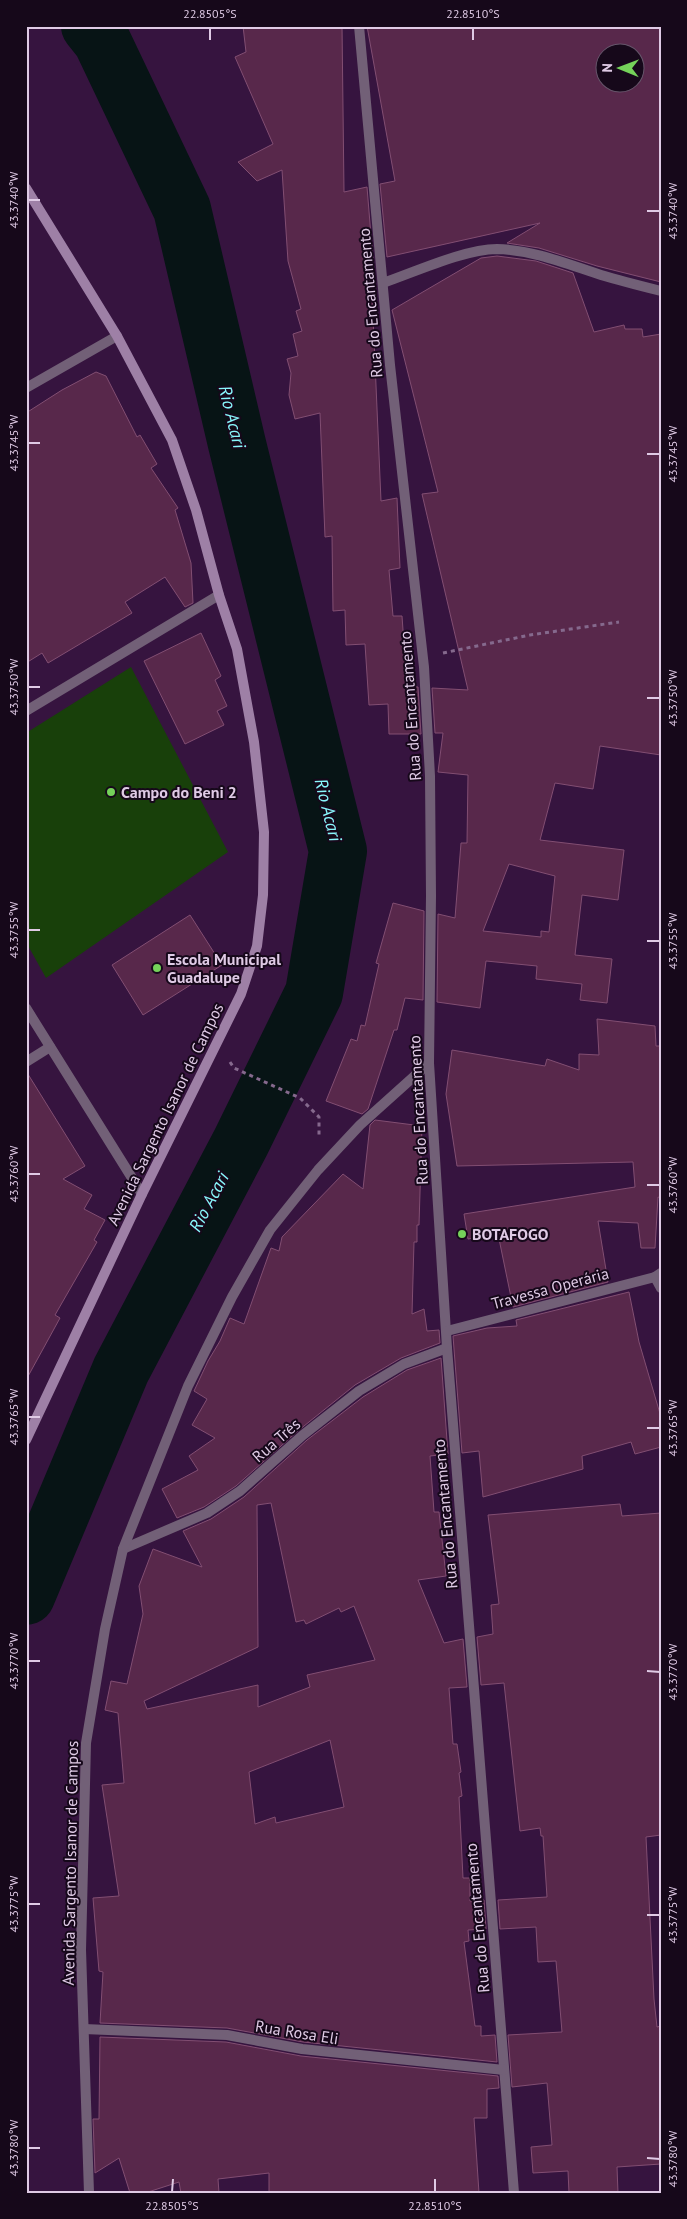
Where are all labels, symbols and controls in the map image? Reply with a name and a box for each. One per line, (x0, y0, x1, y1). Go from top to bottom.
text: 22.8505°S (183, 6, 237, 21)
text: 22.8510°S (446, 6, 500, 21)
north arrow (594, 42, 644, 92)
text: N (598, 63, 616, 73)
text: 43.3740°W (6, 172, 21, 228)
text: 43.3740°W (665, 183, 680, 239)
street label: Rua do Encantamento (354, 227, 386, 379)
water label: Rio Acari (214, 383, 252, 452)
text: 43.3745°W (6, 415, 21, 471)
text: 43.3745°W (665, 426, 680, 482)
street label: Rua do Encantamento (395, 631, 425, 781)
text: 43.3750°W (6, 659, 21, 715)
text: 43.3750°W (665, 670, 680, 726)
water label: Rio Acari (310, 776, 348, 845)
place label: Campo do Beni 2 (121, 782, 237, 802)
marker: Campo do Beni 2 (105, 786, 117, 798)
text: 43.3755°W (6, 902, 21, 958)
text: 43.3755°W (665, 913, 680, 969)
place label: Escola Municipal Guadalupe (167, 949, 281, 987)
marker: Escola Municipal Guadalupe (151, 962, 163, 974)
street label: Avenida Sargento Isanor de Campos (102, 999, 228, 1228)
street label: Rua do Encantamento (404, 1035, 432, 1185)
text: 43.3760°W (6, 1146, 21, 1202)
text: 43.3760°W (665, 1157, 680, 1213)
water label: Rio Acari (183, 1167, 234, 1235)
place label: BOTAFOGO (472, 1224, 549, 1244)
marker: BOTAFOGO (456, 1228, 468, 1240)
street label: Travessa Operária (489, 1263, 611, 1313)
text: 43.3765°W (6, 1389, 21, 1445)
text: 43.3765°W (665, 1400, 680, 1456)
street label: Rua Três (248, 1414, 304, 1466)
street label: Rua do Encantamento (429, 1438, 461, 1590)
text: 43.3770°W (6, 1633, 21, 1689)
text: 43.3770°W (665, 1644, 680, 1700)
street label: Avenida Sargento Isanor de Campos (58, 1740, 82, 1986)
street label: Rua do Encantamento (461, 1842, 493, 1994)
text: 43.3775°W (6, 1876, 21, 1932)
text: 43.3775°W (665, 1887, 680, 1943)
street label: Rua Rosa Eli (254, 2016, 340, 2048)
text: 43.3780°W (6, 2120, 21, 2176)
text: 43.3780°W (665, 2131, 680, 2187)
text: 22.8505°S (145, 2198, 199, 2213)
text: 22.8510°S (408, 2198, 462, 2213)

